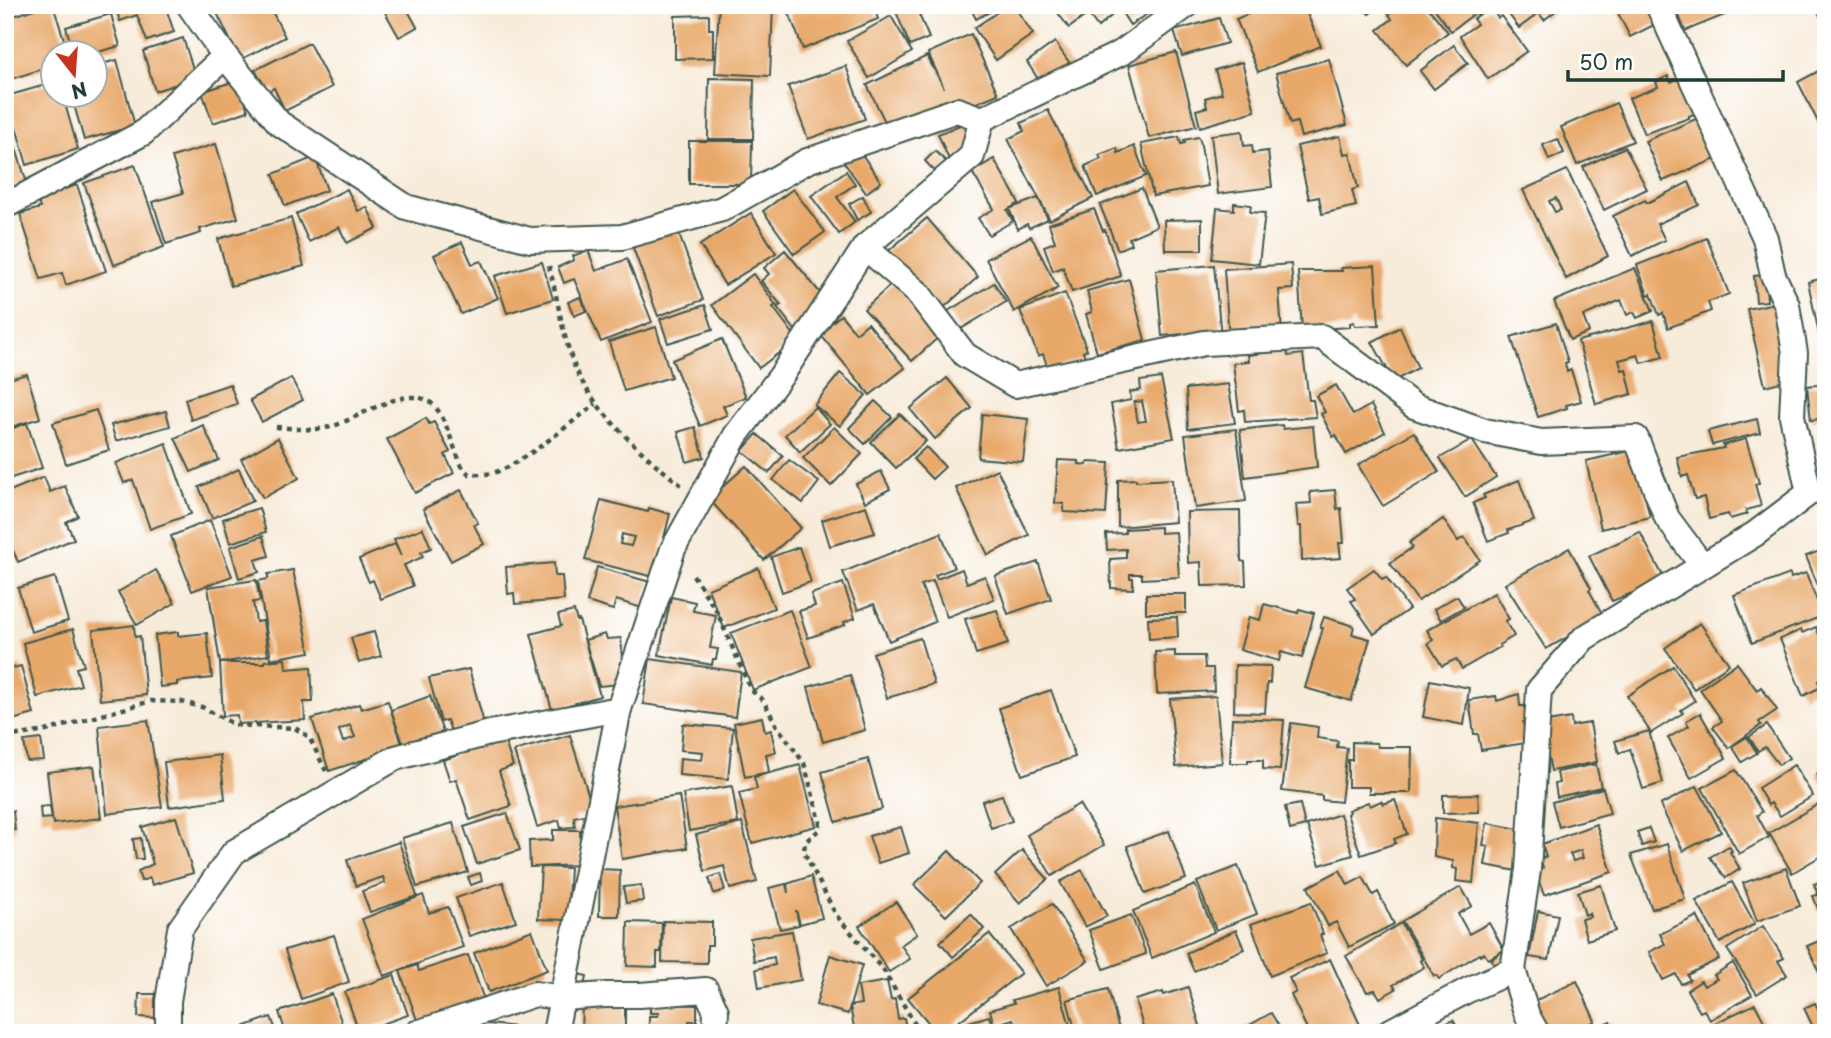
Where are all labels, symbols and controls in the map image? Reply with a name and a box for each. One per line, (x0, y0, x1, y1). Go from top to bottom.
north arrow (38, 38, 108, 108)
scale bar (1568, 38, 1784, 82)
text: 50 m (1579, 45, 1633, 77)
text: N (68, 76, 91, 107)

